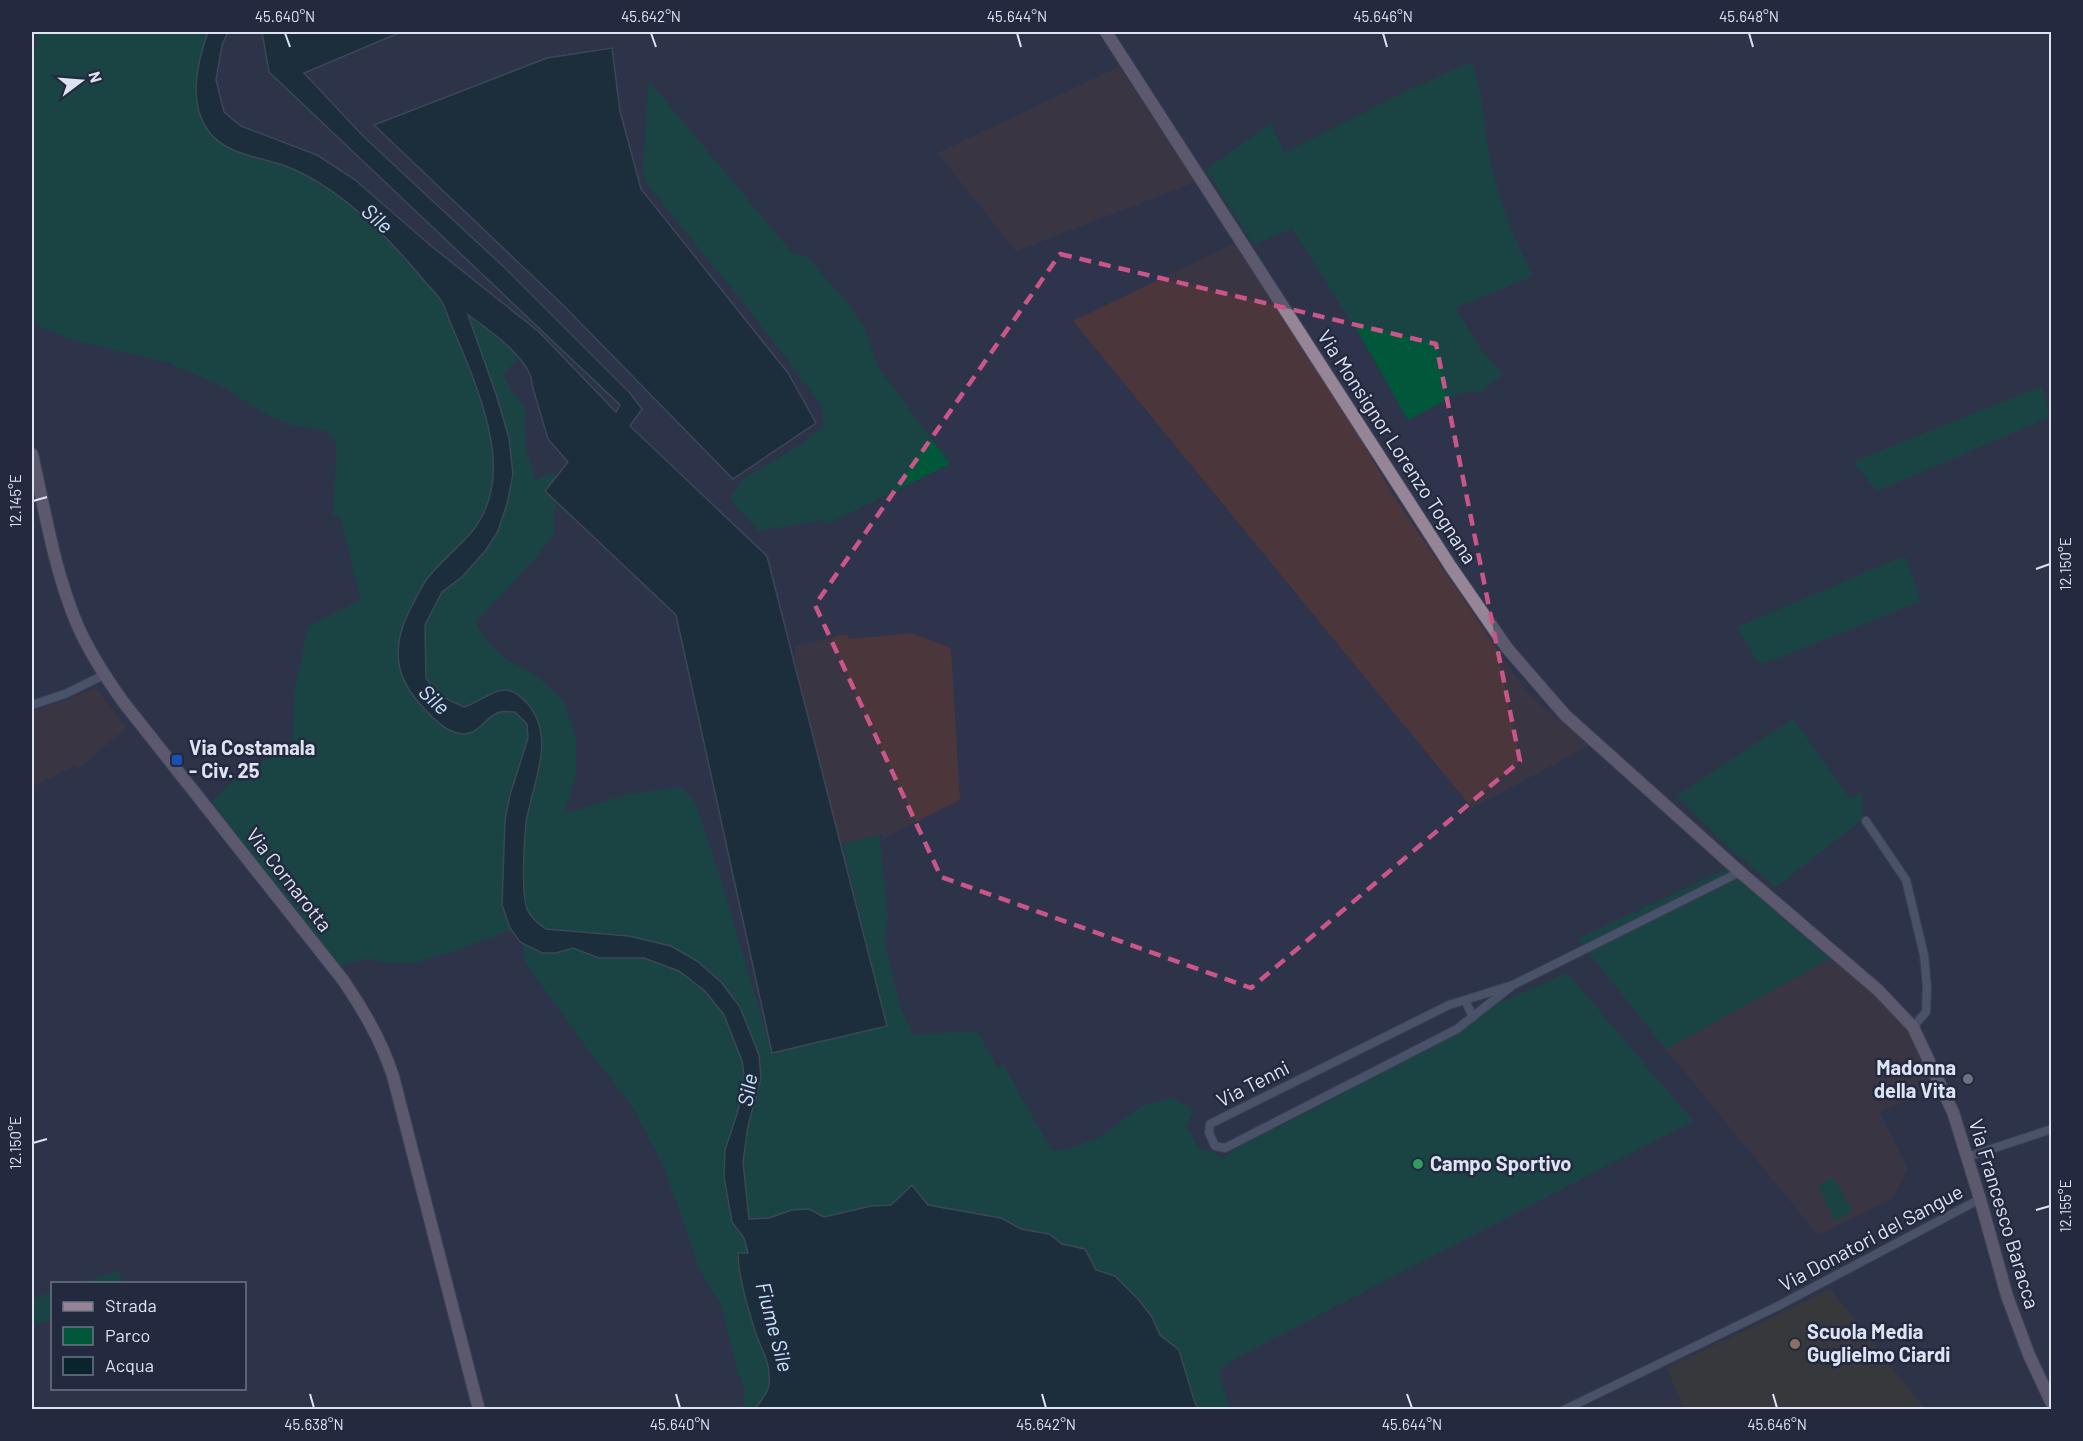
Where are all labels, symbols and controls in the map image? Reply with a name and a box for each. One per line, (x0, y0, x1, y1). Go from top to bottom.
text: 45.640°N (255, 7, 315, 25)
text: 45.642°N (621, 7, 681, 25)
text: 45.644°N (987, 7, 1047, 25)
text: 45.646°N (1353, 7, 1413, 25)
text: 45.648°N (1719, 7, 1779, 25)
north arrow (51, 51, 111, 111)
text: N (85, 69, 106, 84)
water label: Sile (357, 198, 399, 238)
street label: Via Monsignor Lorenzo Tognana (1313, 325, 1482, 568)
text: 12.145°E (6, 474, 24, 528)
text: 12.150°E (2056, 537, 2074, 591)
water label: Sile (415, 679, 455, 719)
place label: Via Costamala - Civ. 25 (189, 735, 315, 782)
marker: Via Costamala - Civ. 25 (170, 753, 184, 767)
street label: Via Cornarotta (242, 823, 338, 936)
street label: Via Tenni (1212, 1055, 1293, 1112)
place label: Madonna della Vita (1874, 1055, 1956, 1102)
water label: Sile (731, 1071, 762, 1108)
marker: Madonna della Vita (1961, 1072, 1975, 1086)
text: 12.150°E (6, 1116, 24, 1170)
street label: Via Francesco Baracca (1965, 1116, 2045, 1311)
place label: Campo Sportivo (1430, 1151, 1572, 1175)
marker: Campo Sportivo (1411, 1157, 1425, 1171)
street label: Via Donatori del Sangue (1775, 1179, 1966, 1296)
text: 12.155°E (2056, 1180, 2074, 1232)
water label: Fiume Sile (751, 1279, 799, 1374)
legend (51, 1282, 246, 1390)
text: Strada (105, 1294, 157, 1316)
place label: Scuola Media Guglielmo Ciardi (1807, 1319, 1950, 1366)
text: Parco (105, 1324, 150, 1346)
marker: Scuola Media Guglielmo Ciardi (1788, 1337, 1802, 1351)
text: Acqua (105, 1354, 154, 1376)
text: 45.638°N (284, 1415, 344, 1433)
text: 45.640°N (650, 1415, 710, 1433)
text: 45.642°N (1016, 1415, 1076, 1433)
text: 45.644°N (1382, 1415, 1442, 1433)
text: 45.646°N (1747, 1415, 1807, 1433)

